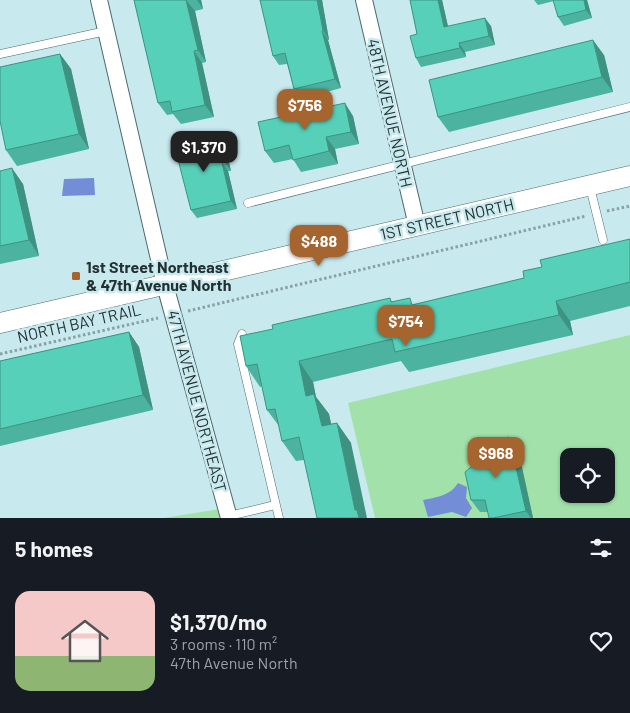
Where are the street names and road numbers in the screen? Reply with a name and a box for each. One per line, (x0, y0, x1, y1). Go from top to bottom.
street label: 48TH AVENUE NORTH (364, 37, 417, 189)
street label: 1ST STREET NORTH (378, 194, 516, 243)
street label: NORTH BAY TRAIL (15, 299, 143, 346)
street label: 47TH AVENUE NORTHEAST (164, 308, 231, 494)

